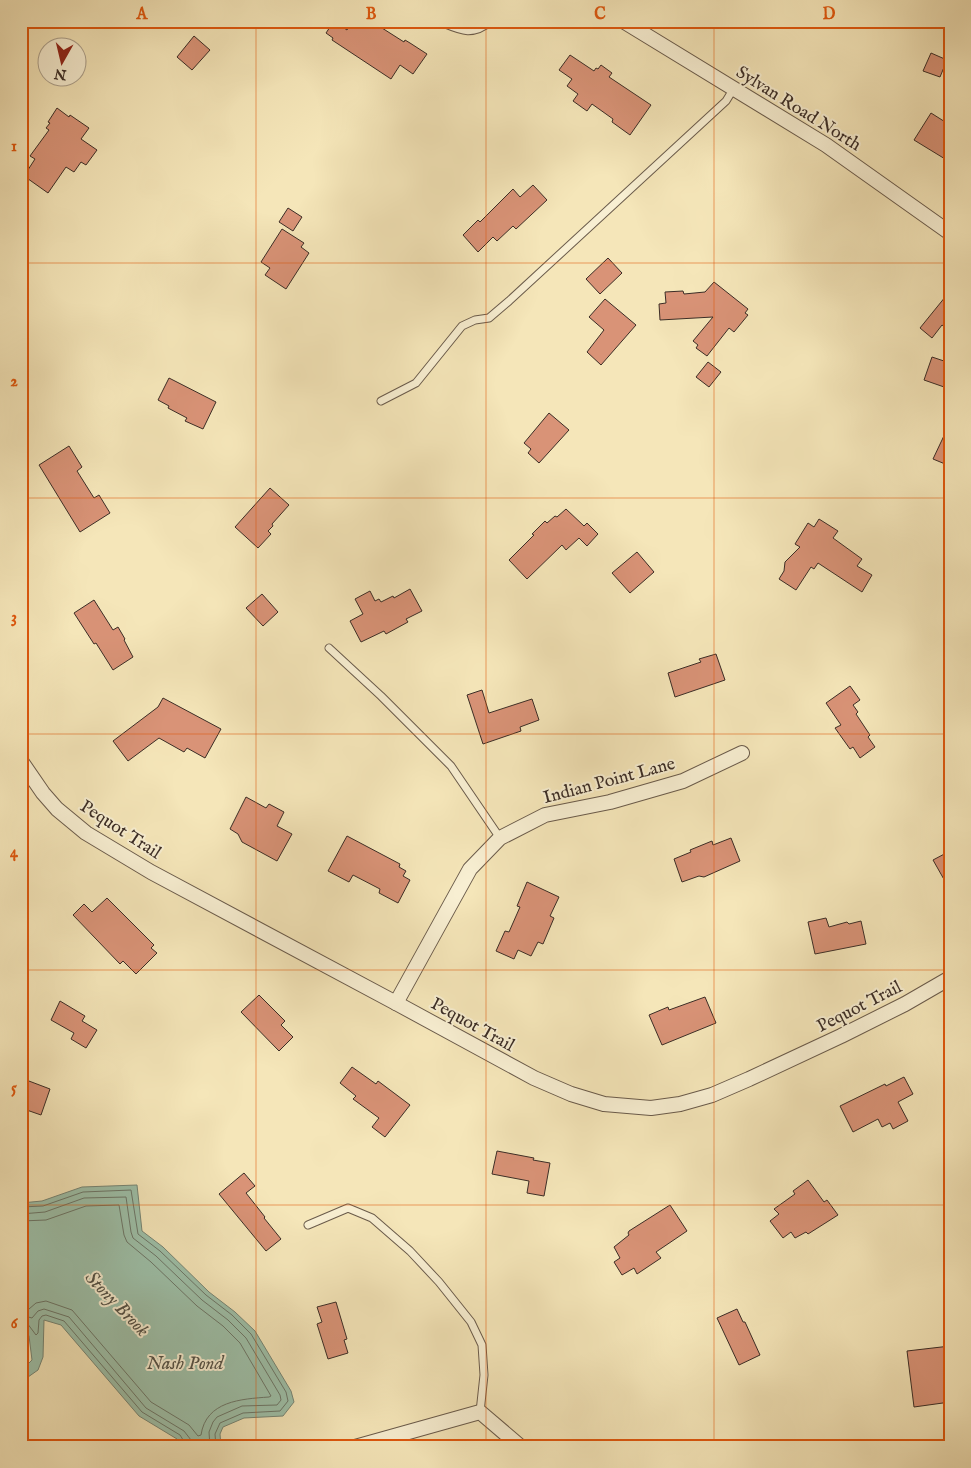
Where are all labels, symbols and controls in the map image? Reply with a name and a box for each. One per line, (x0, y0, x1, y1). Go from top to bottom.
text: A (136, 5, 149, 25)
text: B (366, 5, 377, 25)
text: C (594, 5, 606, 25)
text: D (823, 5, 836, 25)
north arrow (38, 38, 88, 88)
street label: Sylvan Road North (731, 62, 865, 157)
text: N (53, 64, 69, 84)
text: 1 (11, 137, 17, 157)
text: 2 (10, 372, 18, 392)
text: 3 (11, 608, 17, 628)
street label: Indian Point Lane (541, 753, 678, 810)
street label: Pequot Trail (75, 795, 165, 865)
text: 4 (10, 843, 19, 863)
street label: Pequot Trail (813, 976, 906, 1039)
street label: Pequot Trail (426, 993, 518, 1058)
text: 5 (11, 1079, 17, 1099)
water label: Stony Brook (79, 1266, 154, 1343)
text: 6 (11, 1314, 19, 1334)
water label: Nash Pond (147, 1352, 224, 1376)

